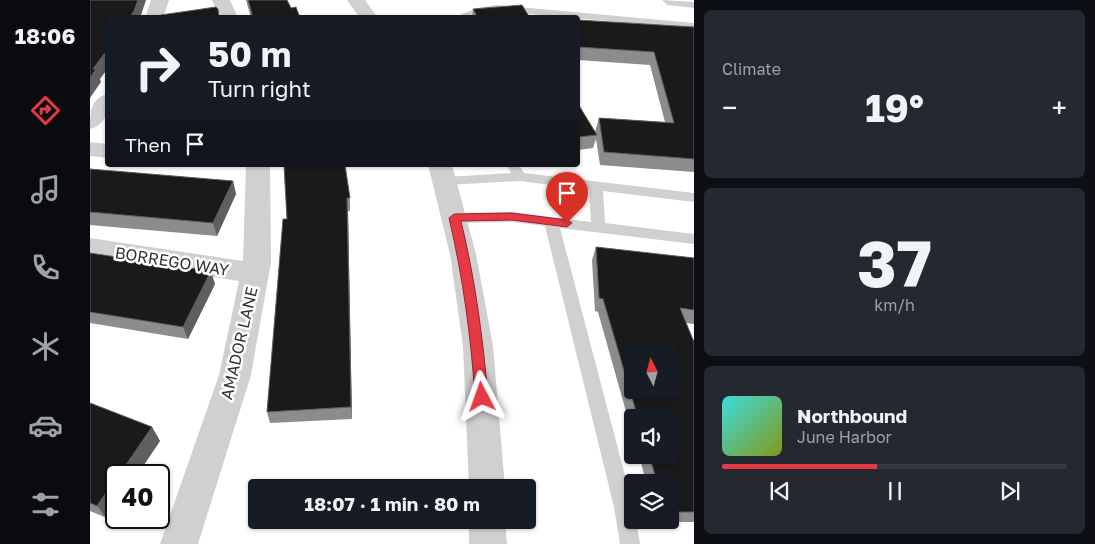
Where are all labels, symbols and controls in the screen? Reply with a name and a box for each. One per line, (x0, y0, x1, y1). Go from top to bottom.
text: 18:06 (15, 22, 75, 49)
text: 50 m (208, 33, 291, 75)
icon: right (125, 35, 190, 100)
text: Climate (722, 59, 781, 79)
text: Turn right (208, 75, 311, 102)
text: 19° (865, 85, 924, 130)
text: − (722, 91, 737, 124)
text: + (1052, 91, 1067, 124)
icon: directions (28, 93, 63, 128)
icon: arrive (181, 130, 209, 158)
text: Then (125, 133, 171, 156)
icon: music (28, 172, 63, 207)
pin (546, 172, 588, 223)
icon: arrive (553, 179, 581, 207)
text: 37 (857, 223, 932, 301)
street label: BORREGO WAY (114, 242, 231, 280)
icon: phone (28, 250, 63, 285)
street label: AMADOR LANE (216, 285, 262, 401)
text: km/h (874, 295, 915, 315)
icon: climate (28, 329, 63, 364)
north arrow (624, 344, 679, 399)
map controls (624, 344, 679, 529)
position arrow (455, 370, 507, 422)
text: Northbound (797, 404, 907, 427)
icon: car (28, 408, 63, 443)
button: sound (624, 409, 679, 464)
text: June Harbor (797, 427, 892, 447)
speed limit sign: 40 (105, 464, 170, 529)
button: layers (624, 474, 679, 529)
icon: previous (766, 477, 794, 505)
icon: pause (881, 477, 909, 505)
icon: next (996, 477, 1024, 505)
icon: filters (28, 487, 63, 522)
text: 18:07 · 1 min · 80 m (304, 492, 480, 515)

